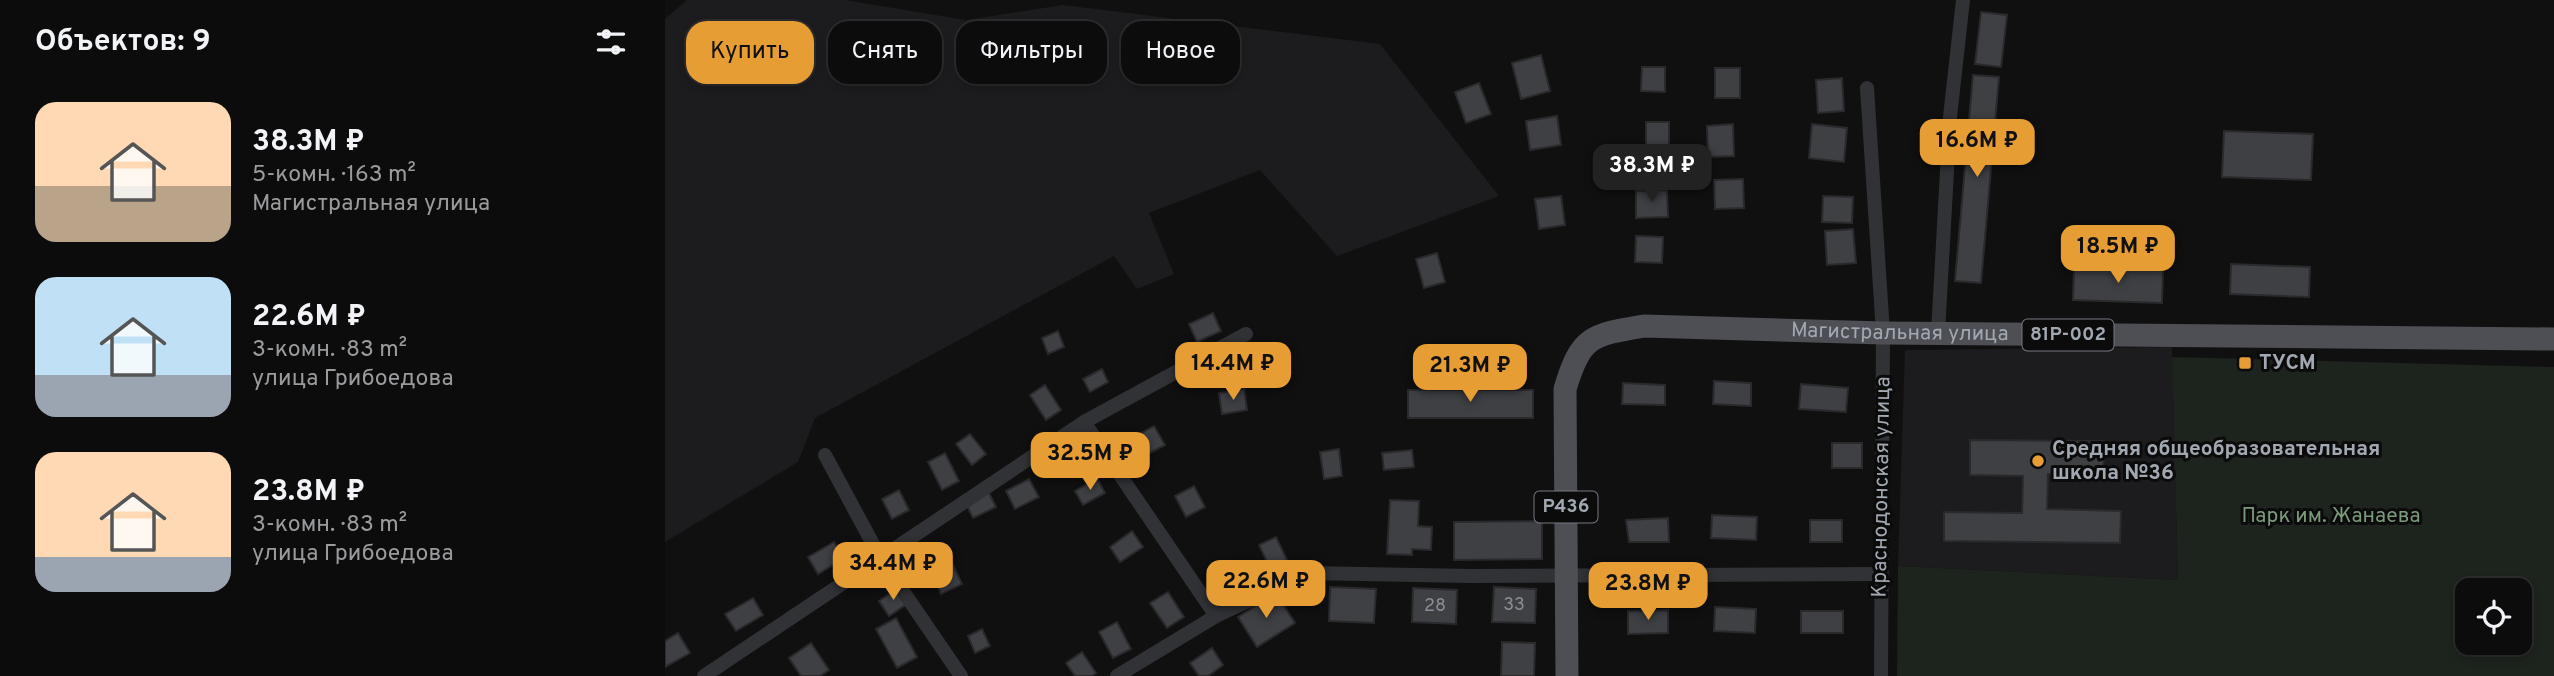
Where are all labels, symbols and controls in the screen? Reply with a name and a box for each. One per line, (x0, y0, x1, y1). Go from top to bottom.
chip: Купить (686, 21, 814, 84)
chip: Снять (828, 21, 942, 84)
chip: Фильтры (956, 21, 1107, 84)
chip: Новое (1121, 21, 1240, 84)
icon: filters (592, 23, 630, 61)
text: Объектов: 9 (35, 24, 211, 61)
pin: 16.6M ₽ (1912, 120, 2042, 179)
text: 38.3M ₽ (252, 124, 365, 161)
text: 16.6M ₽ (1936, 127, 2018, 156)
icon: home (91, 130, 175, 214)
pin: 38.3M ₽ (1587, 144, 1717, 204)
text: 38.3M ₽ (1609, 152, 1695, 181)
text: 5-комн. · 163 m² (252, 161, 416, 190)
text: Магистральная улица (252, 190, 490, 219)
pin: 18.5M ₽ (2053, 226, 2183, 285)
text: 18.5M ₽ (2077, 233, 2159, 262)
text: 22.6M ₽ (252, 299, 366, 336)
icon: home (91, 305, 175, 389)
street label: Магистральная улица (1791, 317, 2009, 348)
road number: 81Р-002 (2023, 320, 2113, 350)
text: 3-комн. · 83 m² (252, 336, 407, 365)
pin: 14.4M ₽ (1168, 342, 1298, 402)
pin: 21.3M ₽ (1405, 344, 1535, 404)
text: 14.4M ₽ (1191, 350, 1275, 379)
place label: ТУСМ (2259, 350, 2316, 377)
text: 21.3M ₽ (1429, 352, 1511, 381)
marker: ТУСМ (2237, 355, 2253, 371)
text: улица Грибоедова (252, 365, 454, 394)
street label: Краснодонская улица (1867, 376, 1897, 598)
pin: 32.5M ₽ (1025, 433, 1155, 492)
place label: Средняя общеобразовательная школа №36 (2052, 436, 2380, 487)
text: 32.5M ₽ (1047, 440, 1133, 469)
marker: Средняя общеобразовательная школа №36 (2030, 453, 2046, 469)
text: 23.8M ₽ (252, 474, 365, 511)
icon: home (91, 480, 175, 564)
road number: P436 (1535, 492, 1597, 522)
park label: Парк им. Жанаева (2241, 503, 2421, 530)
text: 3-комн. · 83 m² (252, 511, 407, 540)
text: улица Грибоедова (252, 540, 454, 569)
pin: 34.4M ₽ (828, 542, 958, 602)
text: 34.4M ₽ (849, 550, 937, 579)
pin: 22.6M ₽ (1201, 560, 1331, 620)
pin: 23.8M ₽ (1583, 562, 1713, 622)
text: 22.6M ₽ (1222, 568, 1310, 597)
text: 23.8M ₽ (1605, 570, 1691, 599)
map controls (2455, 578, 2532, 655)
button: locate (2455, 578, 2532, 655)
house number: 33 (1503, 594, 1525, 617)
house number: 28 (1424, 595, 1446, 618)

